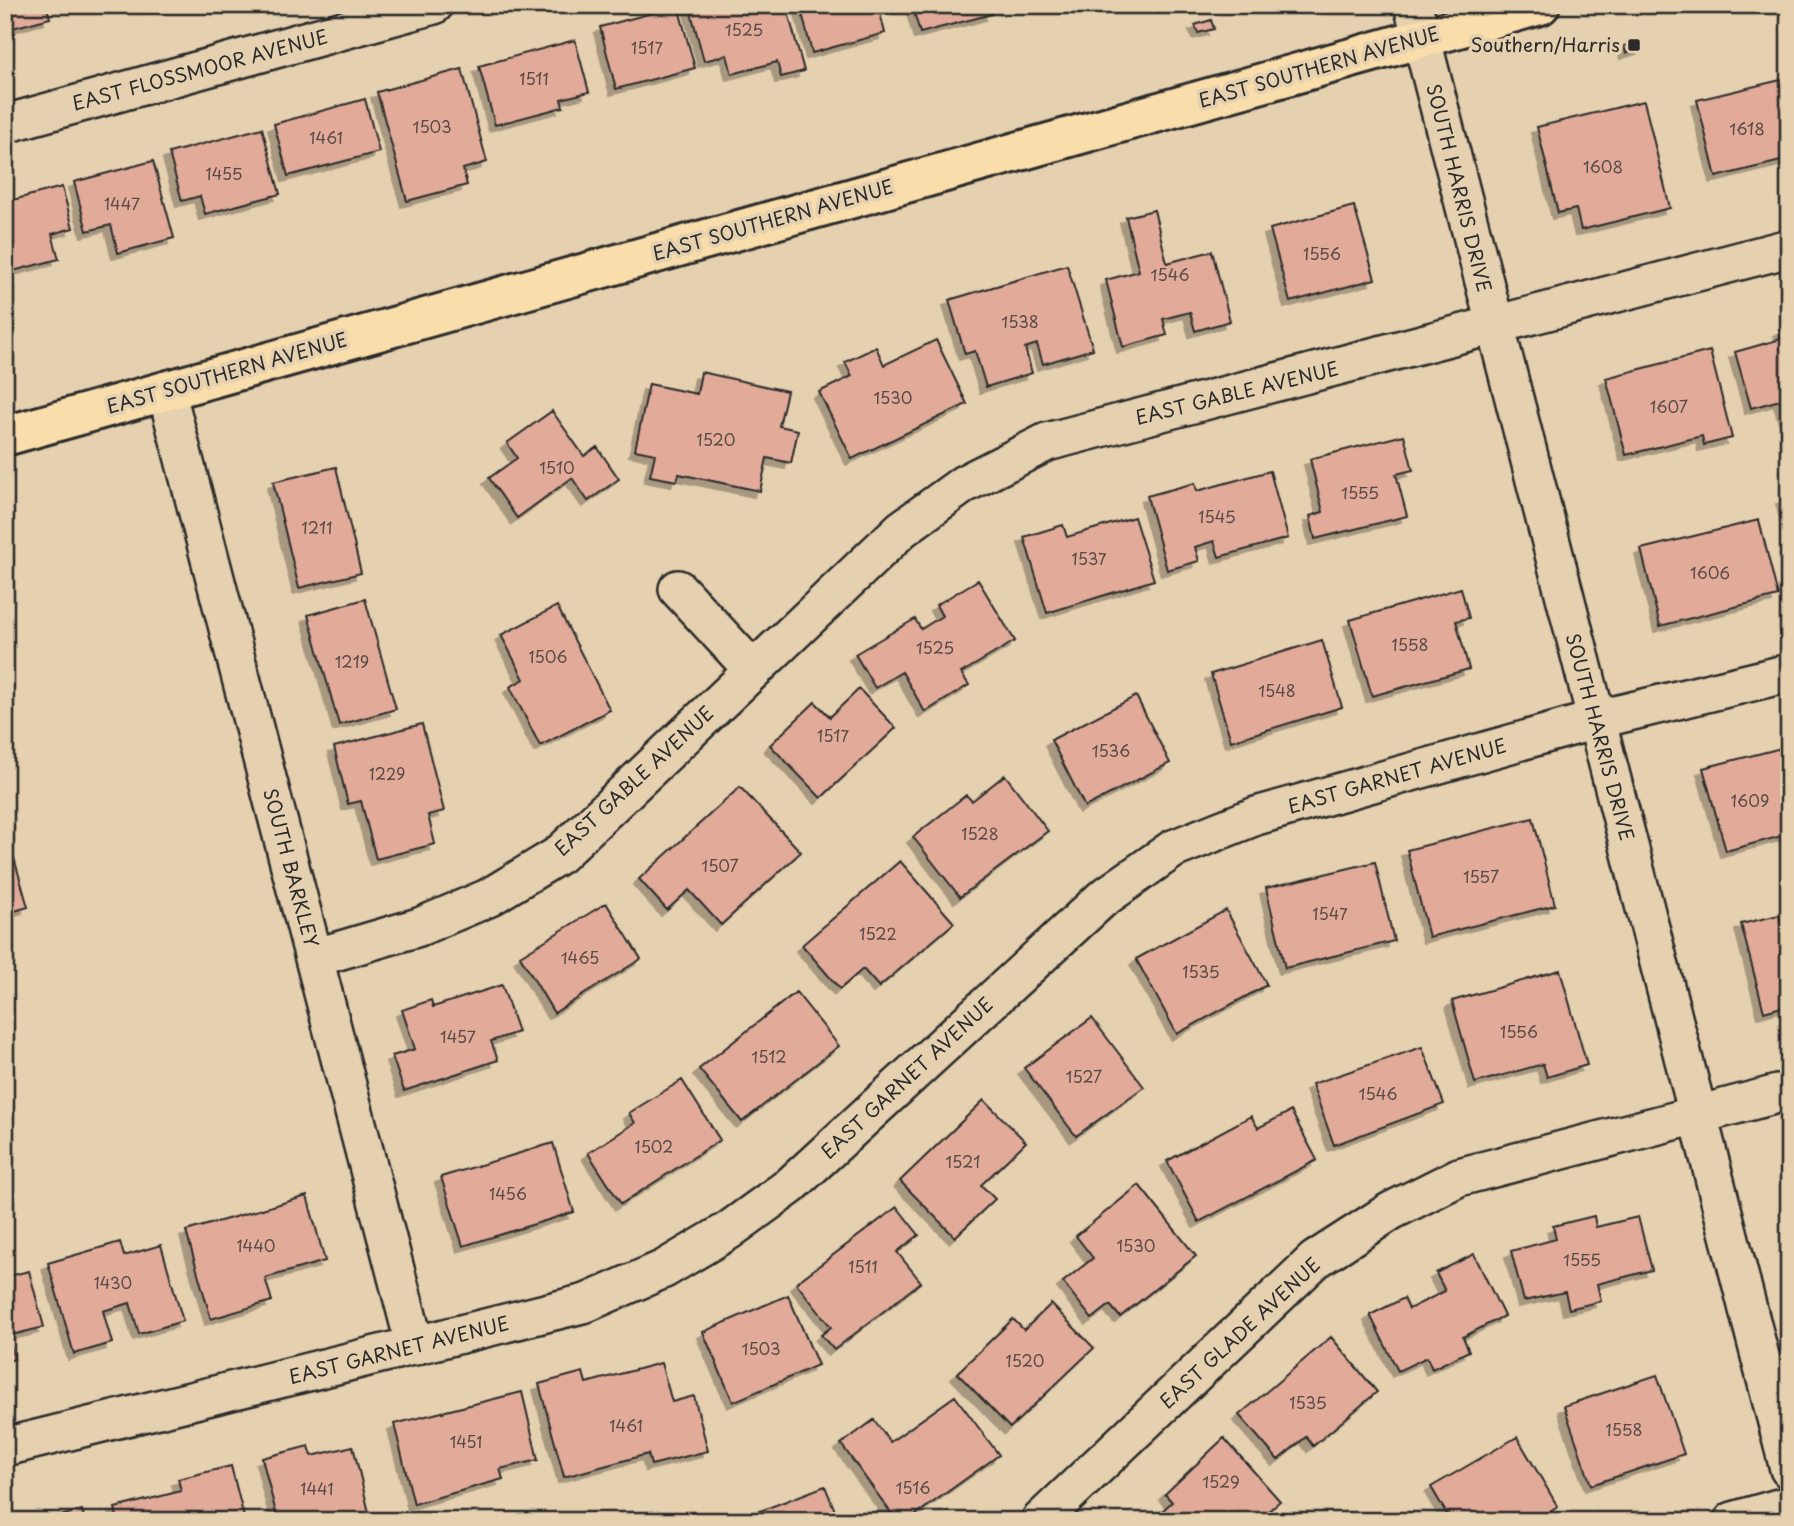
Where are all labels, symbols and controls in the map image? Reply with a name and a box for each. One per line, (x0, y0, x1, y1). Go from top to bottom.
house number: 1525 (725, 17, 763, 41)
street label: EAST SOUTHERN AVENUE (1195, 18, 1442, 114)
street label: EAST FLOSSMOOR AVENUE (69, 21, 331, 117)
place label: Southern/Harris (1471, 30, 1620, 58)
house number: 1517 (631, 35, 663, 59)
marker: Southern/Harris (1626, 37, 1642, 53)
house number: 1511 (519, 66, 549, 90)
street label: SOUTH HARRIS DRIVE (1421, 81, 1499, 295)
house number: 1503 (413, 114, 451, 138)
house number: 1618 (1729, 116, 1765, 140)
house number: 1461 (309, 125, 343, 149)
house number: 1608 (1583, 154, 1623, 178)
house number: 1455 (206, 161, 242, 185)
street label: EAST SOUTHERN AVENUE (649, 171, 896, 267)
house number: 1447 (104, 191, 140, 215)
house number: 1556 (1303, 241, 1341, 265)
house number: 1546 (1151, 262, 1189, 286)
house number: 1538 (1001, 309, 1039, 333)
street label: EAST SOUTHERN AVENUE (103, 324, 350, 420)
street label: EAST GABLE AVENUE (1132, 353, 1341, 431)
house number: 1530 (874, 385, 912, 409)
house number: 1607 (1650, 394, 1688, 418)
house number: 1520 (697, 427, 735, 451)
house number: 1510 (539, 455, 575, 479)
house number: 1555 (1341, 480, 1379, 504)
house number: 1545 (1198, 504, 1236, 528)
house number: 1211 (302, 515, 332, 539)
house number: 1537 (1071, 546, 1107, 570)
house number: 1606 (1690, 560, 1730, 584)
street label: SOUTH HARRIS DRIVE (1560, 630, 1642, 844)
house number: 1558 (1392, 632, 1428, 656)
house number: 1525 (916, 635, 954, 659)
house number: 1506 (528, 644, 568, 668)
house number: 1219 (335, 649, 369, 673)
house number: 1548 (1258, 678, 1296, 702)
street label: EAST GABLE AVENUE (547, 699, 719, 862)
house number: 1517 (817, 723, 849, 747)
street label: EAST GARNET AVENUE (1284, 730, 1509, 820)
house number: 1536 (1092, 738, 1130, 762)
house number: 1229 (369, 761, 405, 785)
street label: SOUTH BARKLEY (257, 785, 327, 950)
house number: 1609 (1731, 788, 1769, 812)
house number: 1528 (961, 821, 999, 845)
house number: 1507 (701, 853, 739, 877)
house number: 1557 (1463, 864, 1499, 888)
house number: 1547 (1312, 901, 1348, 925)
house number: 1522 (859, 921, 897, 945)
house number: 1465 (561, 945, 599, 969)
house number: 1535 (1182, 959, 1220, 983)
street label: EAST GARNET AVENUE (814, 990, 999, 1165)
house number: 1556 (1500, 1019, 1538, 1043)
house number: 1457 (440, 1024, 476, 1048)
house number: 1512 (751, 1044, 787, 1068)
house number: 1527 (1066, 1064, 1102, 1088)
house number: 1546 (1359, 1081, 1397, 1105)
house number: 1502 (635, 1134, 673, 1158)
house number: 1521 (946, 1149, 980, 1173)
house number: 1456 (489, 1181, 527, 1205)
house number: 1440 (237, 1233, 275, 1257)
house number: 1530 (1117, 1233, 1155, 1257)
house number: 1555 (1563, 1247, 1601, 1271)
street label: EAST GLADE AVENUE (1153, 1250, 1326, 1414)
house number: 1511 (848, 1254, 878, 1278)
house number: 1430 (94, 1270, 132, 1294)
street label: EAST GARNET AVENUE (286, 1308, 512, 1390)
house number: 1503 (742, 1336, 780, 1360)
house number: 1520 (1006, 1348, 1044, 1372)
house number: 1535 (1289, 1390, 1327, 1414)
house number: 1461 (609, 1413, 643, 1437)
house number: 1558 (1606, 1417, 1642, 1441)
house number: 1451 (450, 1429, 482, 1453)
house number: 1529 (1202, 1469, 1240, 1493)
house number: 1516 (895, 1475, 931, 1499)
house number: 1441 (300, 1476, 334, 1500)

